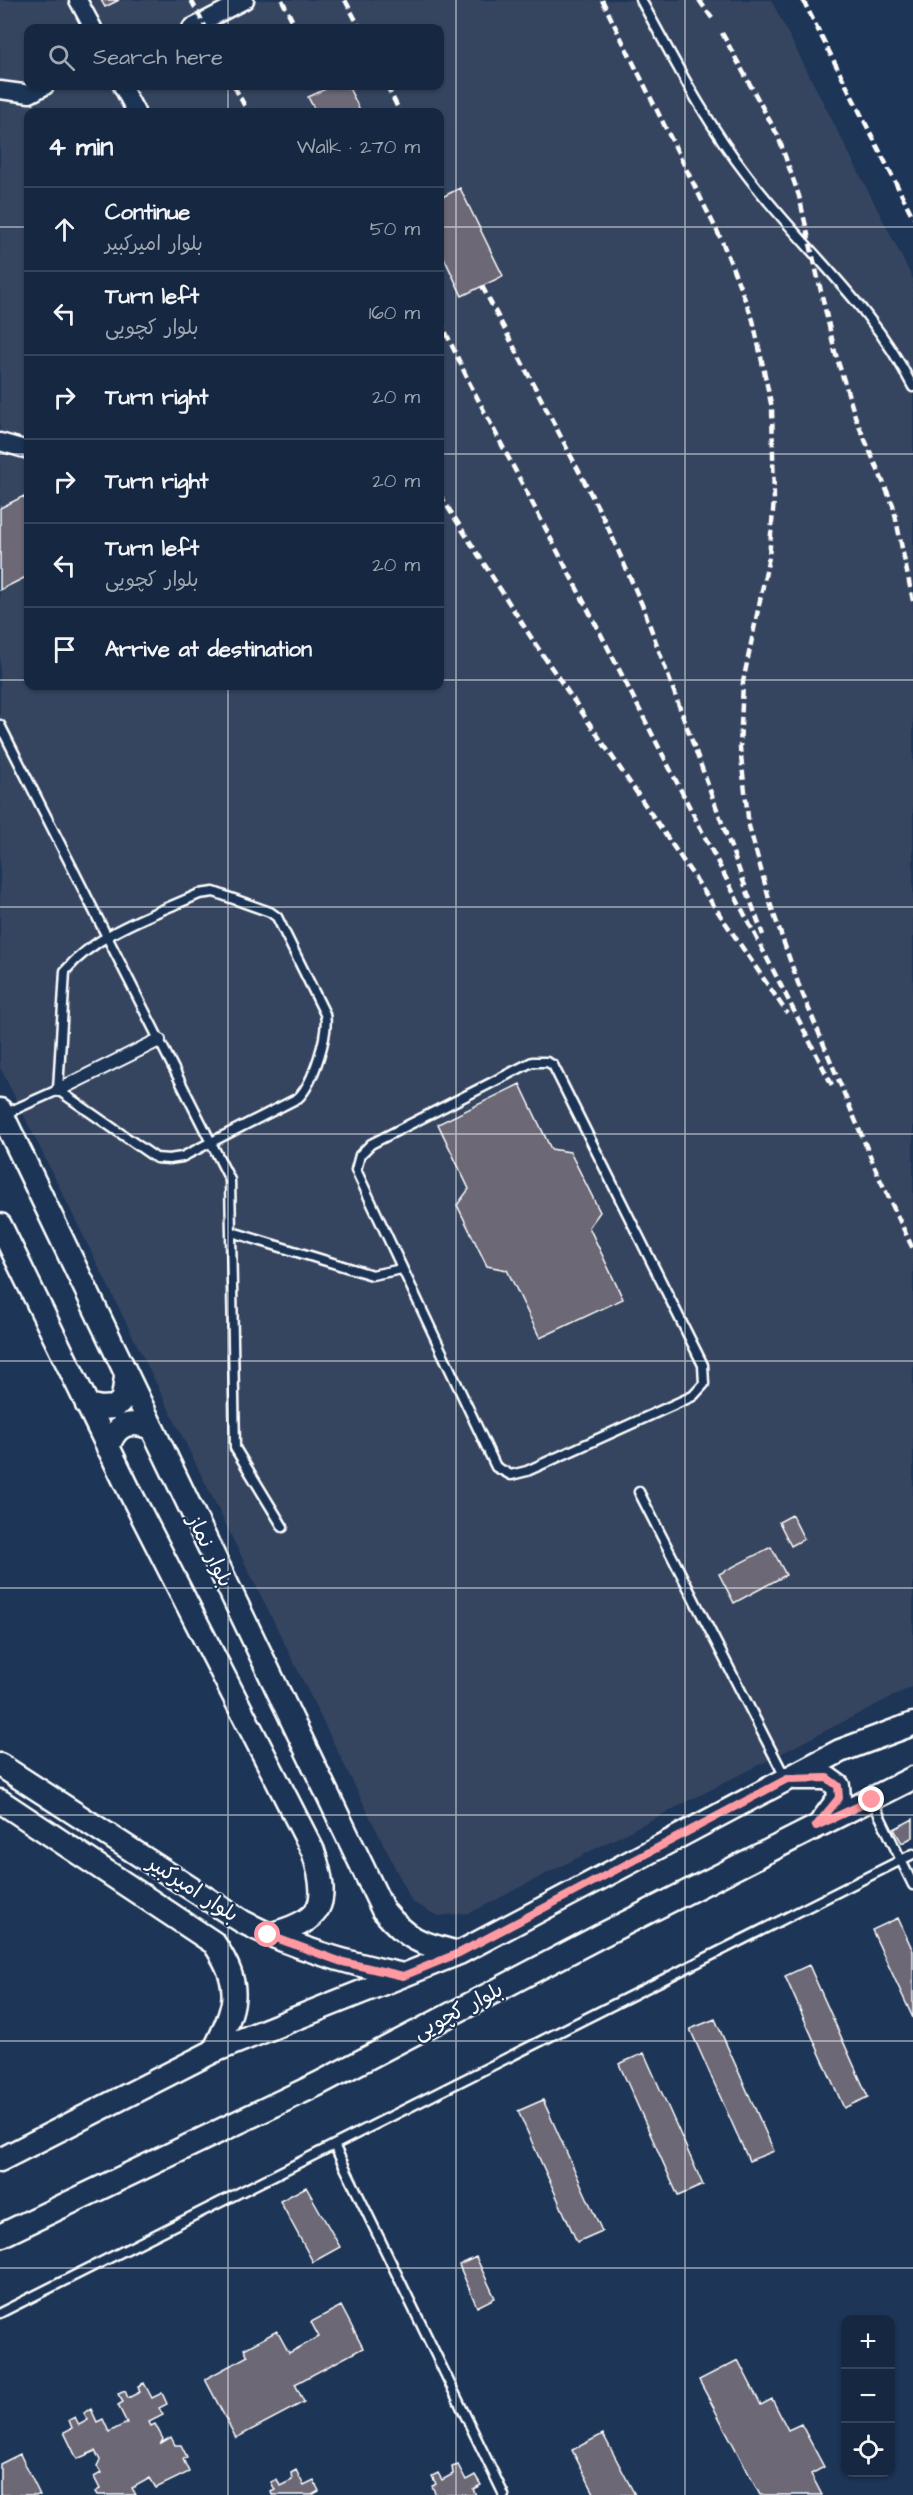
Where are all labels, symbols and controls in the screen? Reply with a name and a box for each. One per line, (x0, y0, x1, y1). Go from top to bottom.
search box (24, 24, 444, 90)
icon: search (45, 41, 78, 74)
text: Search here (93, 42, 223, 73)
text: 4 min (48, 129, 113, 165)
text: Walk · 270 m (297, 133, 420, 161)
text: Continue (105, 197, 190, 228)
icon: ahead (48, 213, 81, 246)
text: 50 m (370, 215, 420, 243)
text: بلوار امیرکبیر (105, 230, 203, 258)
text: Turn left (105, 281, 199, 312)
icon: left (48, 297, 81, 330)
text: 160 m (369, 299, 420, 327)
text: بلوار کچویی (105, 314, 199, 342)
icon: right (48, 381, 81, 414)
text: Turn right (105, 382, 208, 413)
text: 20 m (372, 383, 420, 411)
icon: right (48, 465, 81, 498)
text: Turn right (105, 466, 208, 497)
text: 20 m (372, 467, 420, 495)
text: Turn left (105, 533, 199, 564)
icon: left (48, 549, 81, 582)
text: 20 m (372, 551, 420, 579)
text: بلوار کچویی (105, 566, 199, 594)
icon: arrive (48, 633, 81, 666)
text: Arrive at destination (105, 634, 312, 665)
street label: بلوار نماز (179, 1508, 240, 1592)
route end (858, 1786, 884, 1812)
street label: بلوار امیرکبیر (140, 1848, 244, 1929)
route start (254, 1921, 280, 1947)
street label: بلوار کچویی (408, 1975, 508, 2047)
map controls (841, 2315, 895, 2477)
button: + (841, 2315, 895, 2369)
button: − (841, 2369, 895, 2423)
button: locate (841, 2423, 895, 2477)

